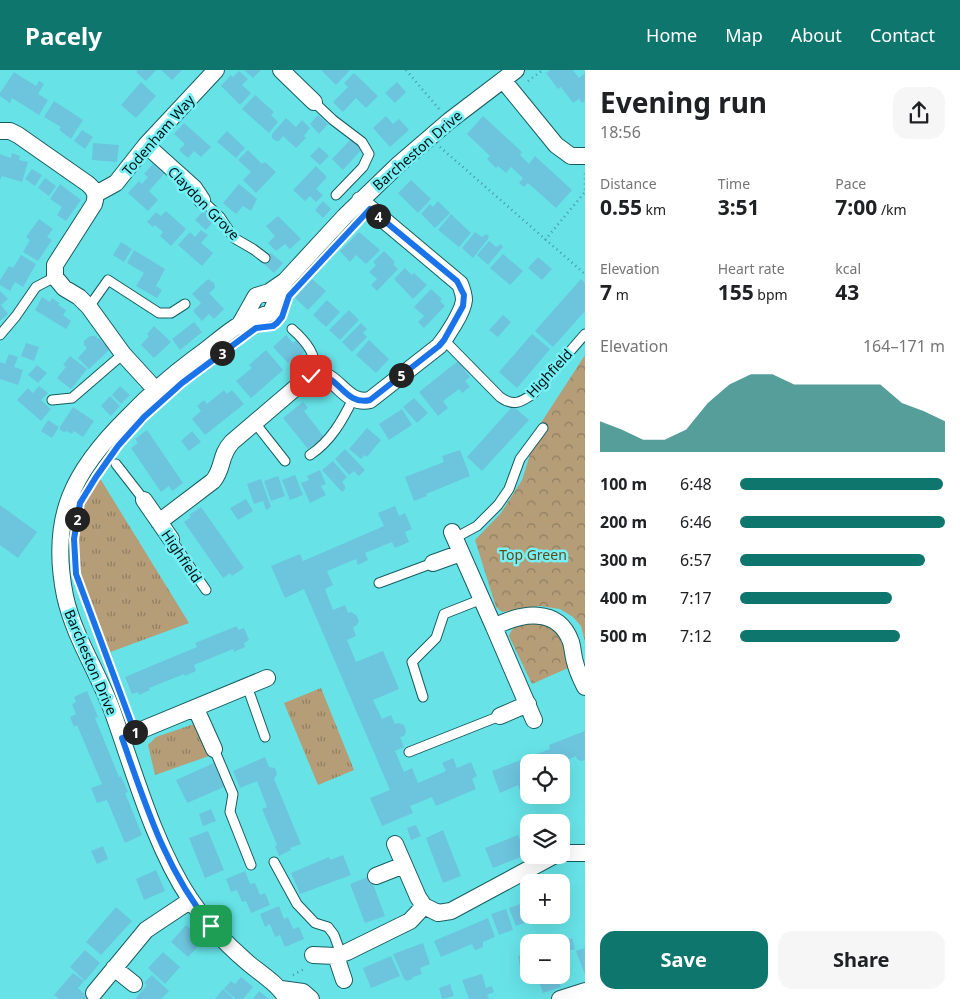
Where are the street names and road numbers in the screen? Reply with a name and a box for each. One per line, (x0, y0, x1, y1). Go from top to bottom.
street label: Todenham Way (118, 90, 199, 179)
street label: Barcheston Drive (368, 106, 466, 194)
street label: Claydon Grove (164, 162, 244, 244)
street label: Highfield (522, 345, 576, 401)
street label: Highfield (157, 526, 207, 586)
street label: Barcheston Drive (60, 606, 122, 718)

